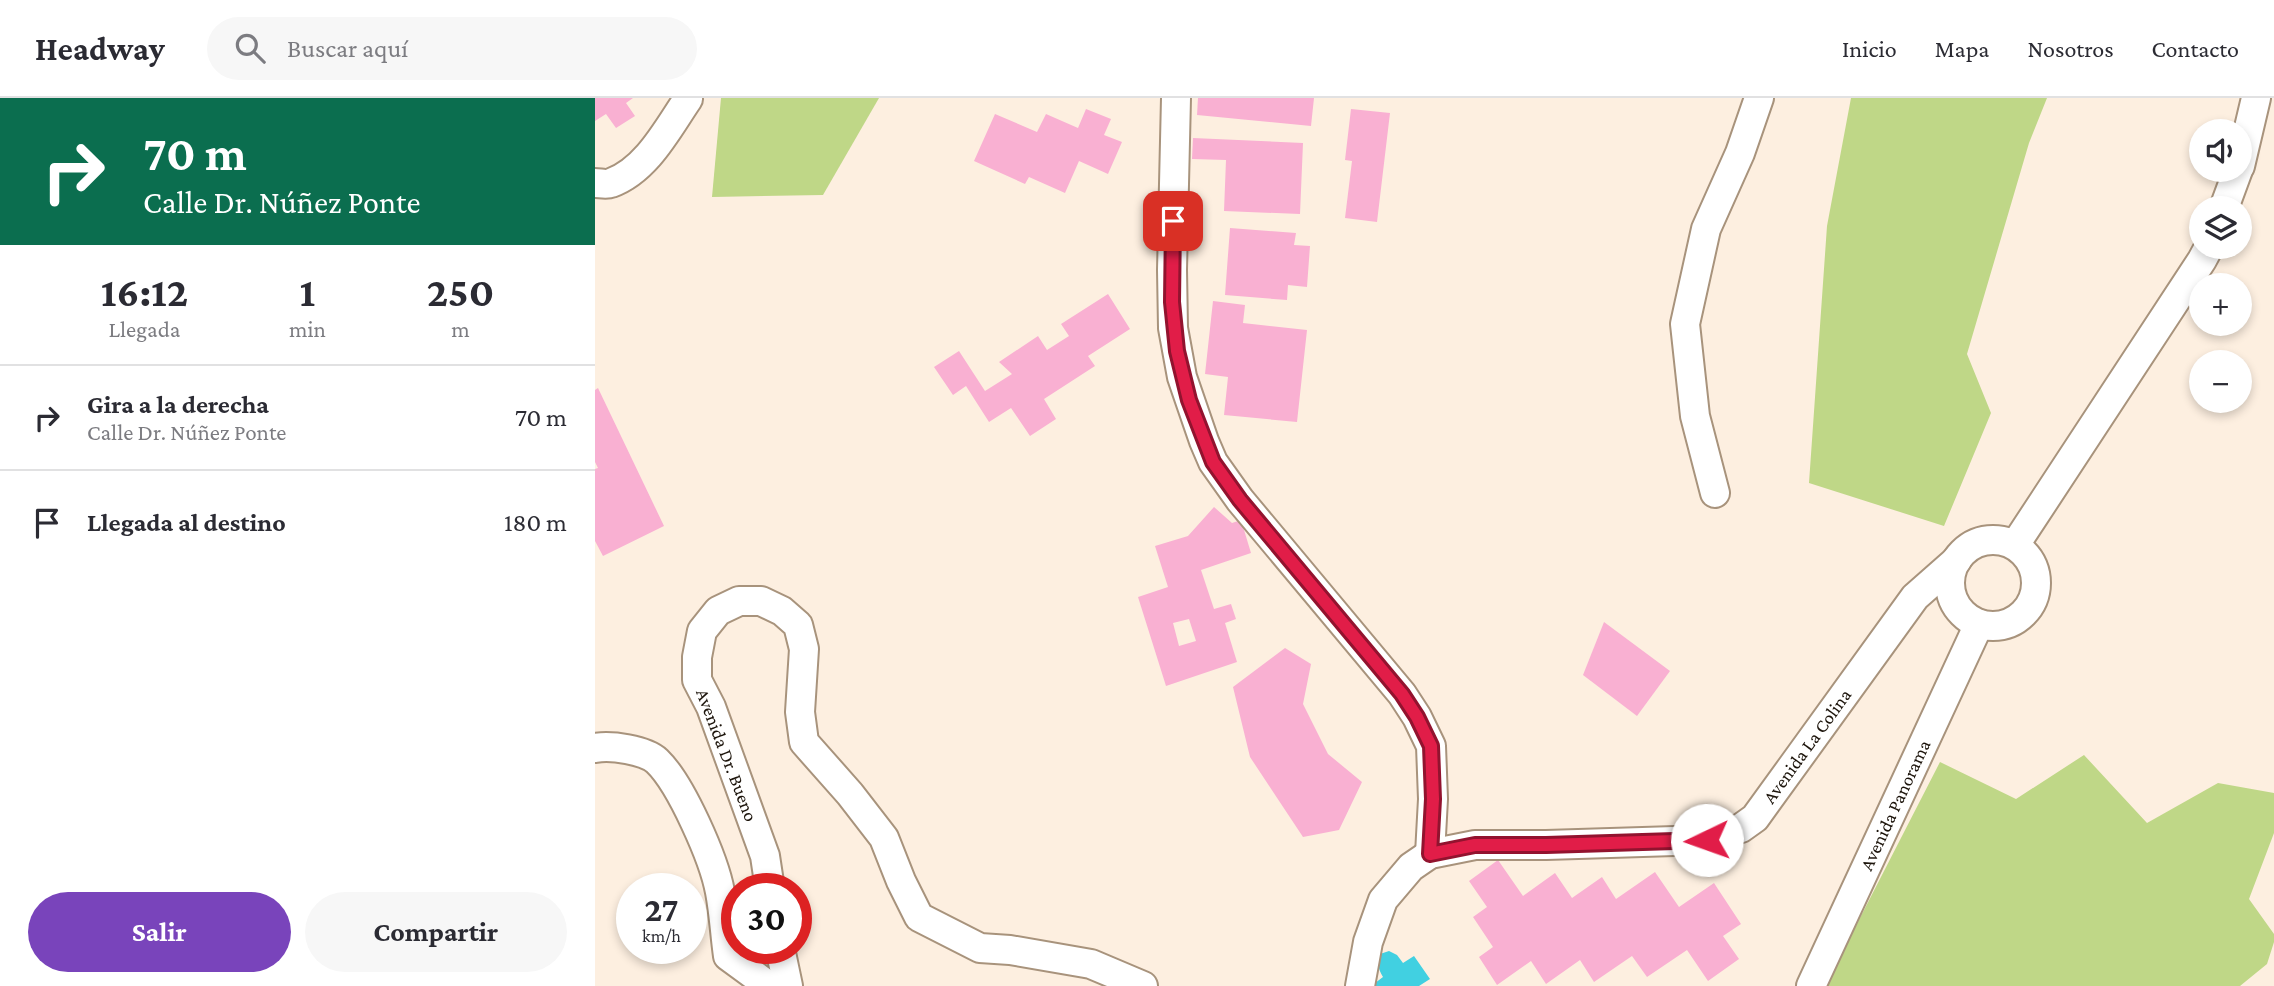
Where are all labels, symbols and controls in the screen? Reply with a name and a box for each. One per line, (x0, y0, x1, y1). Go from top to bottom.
search box (207, 17, 697, 80)
icon: search (231, 29, 269, 67)
text: Headway (35, 30, 165, 67)
text: Buscar aquí (287, 34, 408, 63)
text: Inicio (1842, 35, 1897, 62)
text: Mapa (1935, 35, 1989, 62)
text: Nosotros (2027, 35, 2114, 62)
text: Contacto (2152, 35, 2239, 62)
map controls (2189, 119, 2252, 413)
button: sound (2189, 119, 2252, 182)
icon: right (28, 126, 119, 217)
text: 70 m (143, 126, 247, 181)
text: Calle Dr. Núñez Ponte (143, 184, 421, 220)
pin (1143, 191, 1203, 251)
button: layers (2189, 196, 2252, 259)
icon: arrive (1154, 202, 1192, 240)
text: 16:12 (101, 268, 188, 315)
text: 1 (300, 268, 315, 315)
text: 250 (427, 268, 494, 315)
button: + (2189, 273, 2252, 336)
text: Llegada (108, 316, 181, 342)
text: min (289, 316, 326, 342)
text: m (451, 316, 470, 342)
button: − (2189, 350, 2252, 413)
text: Gira a la derecha (87, 390, 269, 419)
icon: right (28, 399, 66, 437)
text: 70 m (515, 403, 567, 432)
text: Calle Dr. Núñez Ponte (87, 419, 286, 445)
icon: arrive (28, 504, 66, 542)
text: Llegada al destino (87, 508, 286, 537)
text: 180 m (504, 508, 567, 537)
street label: Avenida La Colina (1758, 685, 1856, 807)
street label: Avenida Dr. Bueno (692, 686, 762, 824)
street label: Avenida Panorama (1856, 736, 1935, 874)
position arrow (1670, 803, 1744, 877)
speed limit sign: 30 (721, 873, 812, 964)
text: 27 (645, 890, 678, 929)
button: Salir (28, 892, 291, 972)
button: Compartir (305, 892, 567, 972)
text: km/h (642, 926, 681, 946)

